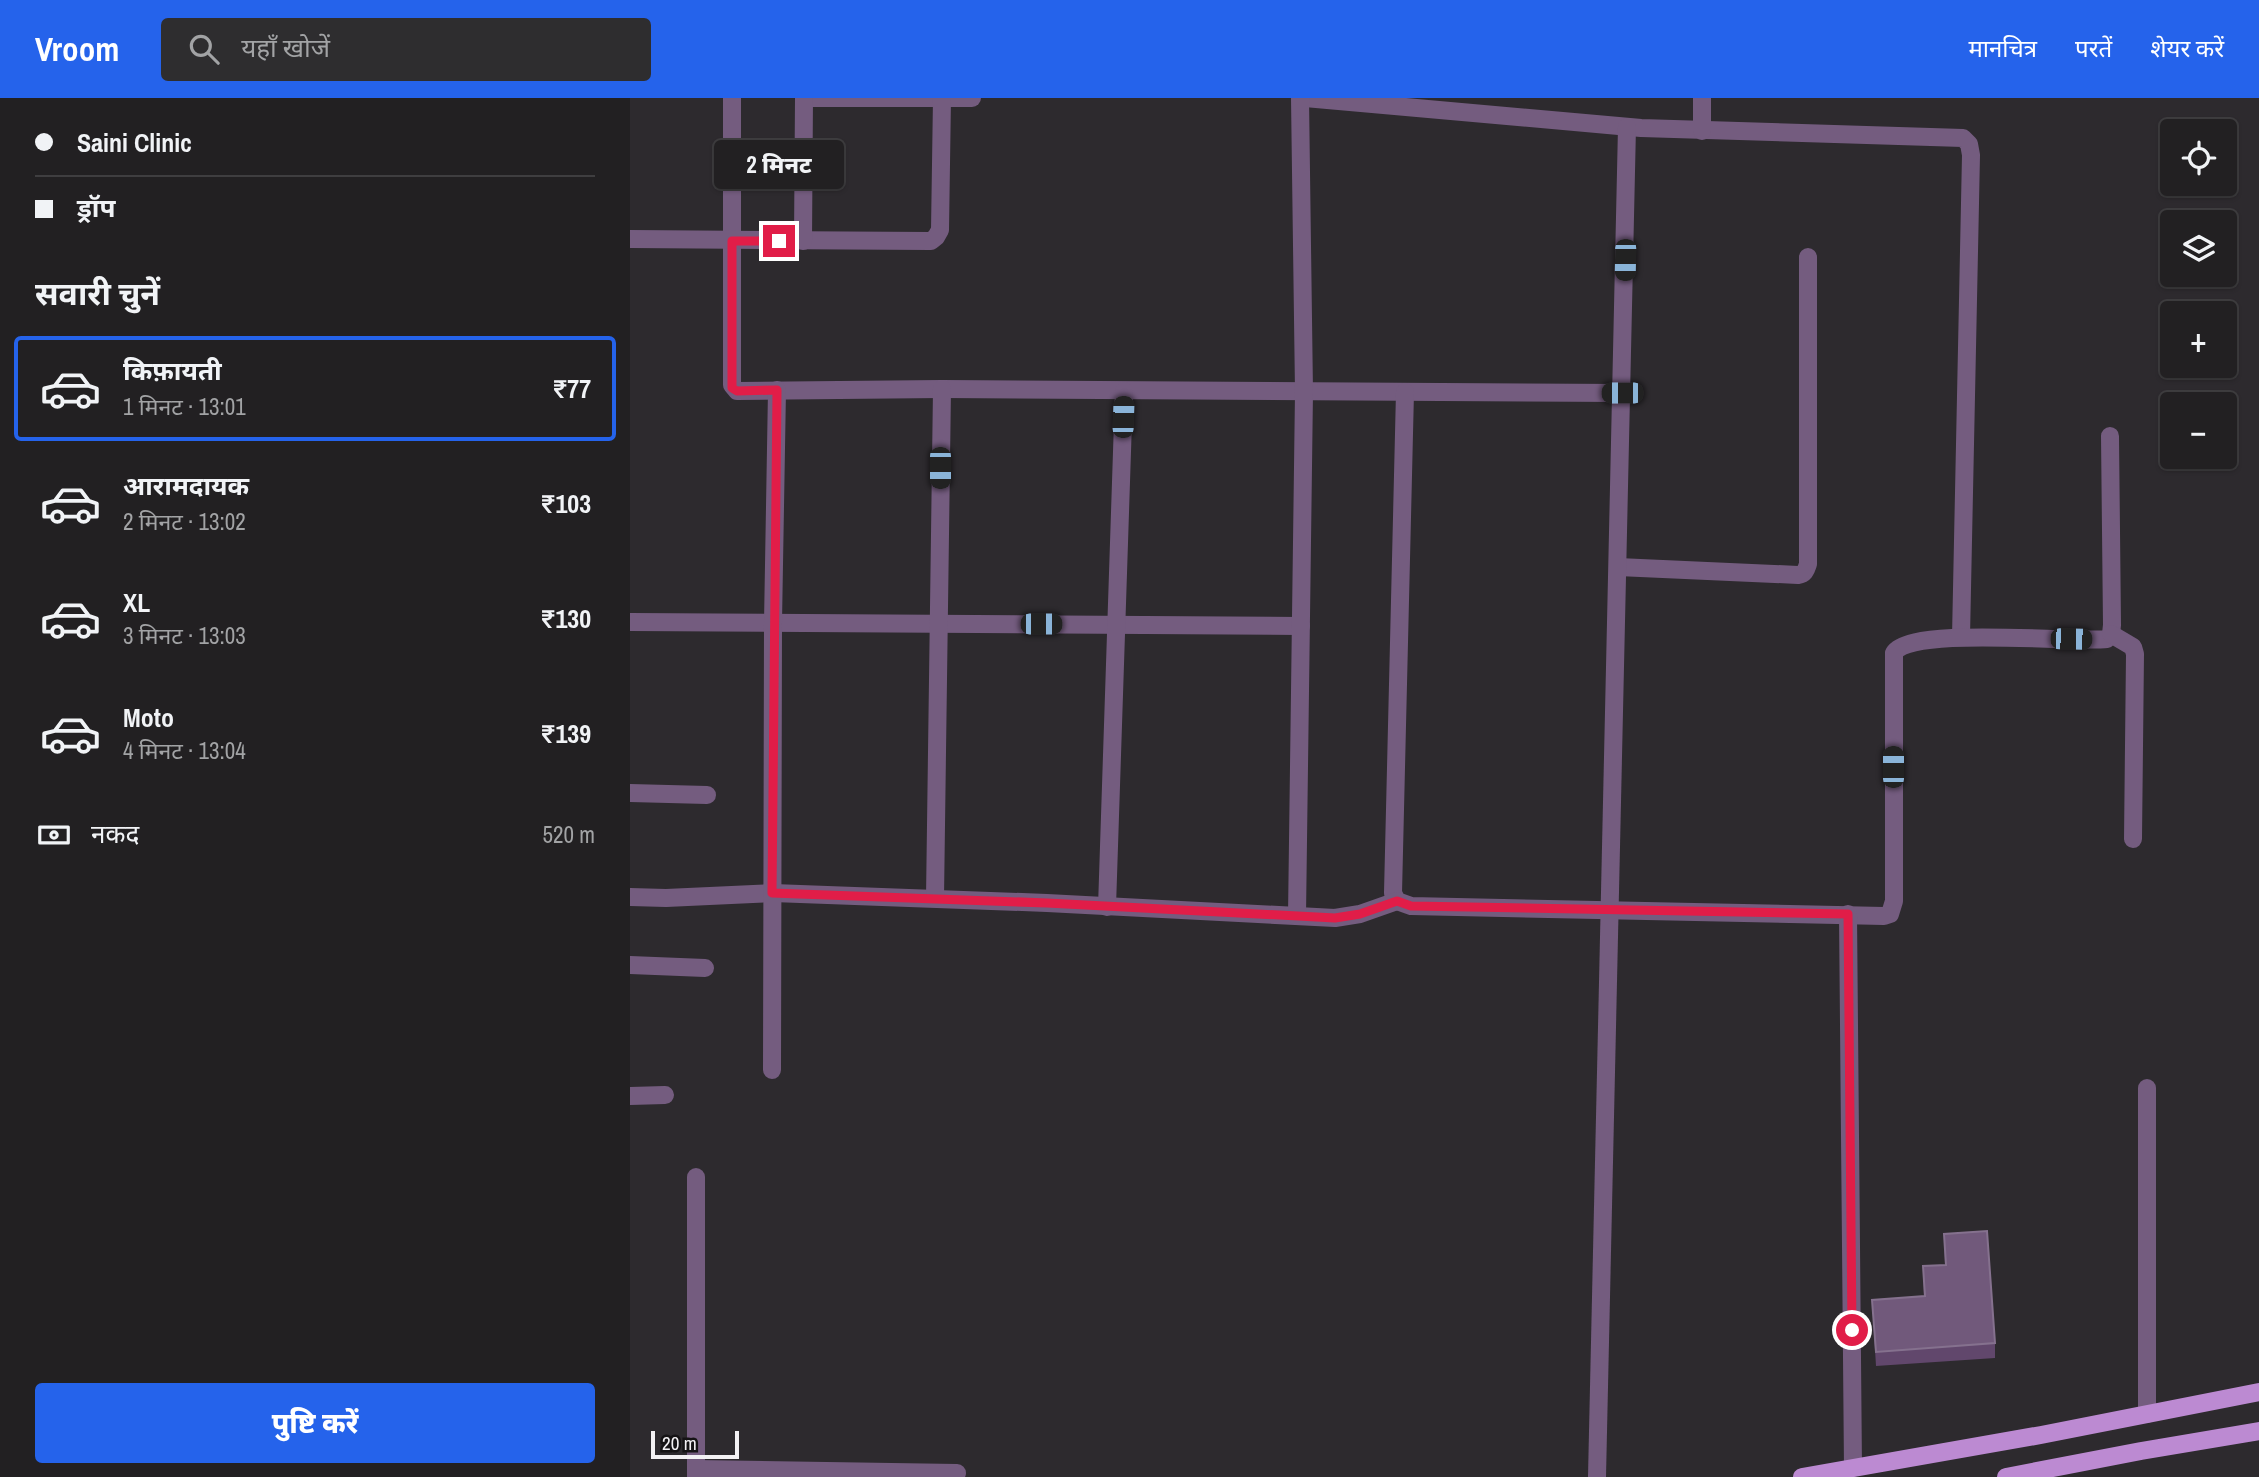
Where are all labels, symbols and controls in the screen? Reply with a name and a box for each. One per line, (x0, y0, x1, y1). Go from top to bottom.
search box (161, 18, 651, 81)
text: Vroom (35, 27, 119, 71)
icon: search (185, 30, 223, 68)
text: यहाँ खोजें (241, 30, 330, 65)
text: मानचित्र (1968, 32, 2037, 64)
text: परतें (2075, 32, 2112, 64)
text: शेयर करें (2150, 32, 2224, 64)
map controls (2160, 119, 2237, 469)
button: locate (2160, 119, 2237, 196)
text: Saini Clinic (77, 125, 192, 160)
callout: 2 मिनट (714, 139, 844, 188)
text: 2 मिनट (746, 149, 812, 180)
text: ड्रॉप (77, 190, 115, 225)
button: layers (2160, 210, 2237, 287)
route end (763, 225, 795, 257)
car (1615, 239, 1636, 281)
text: सवारी चुनें (35, 272, 160, 315)
button: + (2160, 301, 2237, 378)
text: किफ़ायती (123, 353, 222, 388)
icon: car (39, 357, 102, 420)
text: ₹77 (552, 371, 591, 406)
car (1602, 383, 1644, 404)
text: 1 मिनट · 13:01 (123, 391, 246, 422)
button: − (2160, 392, 2237, 469)
car (1112, 396, 1135, 438)
car (930, 447, 951, 489)
text: आरामदायक (123, 468, 249, 503)
icon: car (39, 472, 102, 535)
text: ₹103 (540, 486, 591, 521)
text: 2 मिनट · 13:02 (123, 506, 246, 537)
text: XL (123, 585, 150, 620)
icon: car (39, 587, 102, 650)
text: ₹130 (540, 601, 591, 636)
car (1021, 614, 1063, 635)
text: 3 मिनट · 13:03 (123, 620, 246, 651)
car (2050, 628, 2093, 650)
text: Moto (123, 700, 174, 735)
icon: car (39, 702, 102, 765)
text: ₹139 (540, 716, 591, 751)
text: 4 मिनट · 13:04 (123, 735, 246, 766)
car (1883, 746, 1904, 788)
icon: cash (35, 816, 73, 854)
text: नकद (91, 816, 139, 851)
text: 520 m (543, 819, 595, 850)
route start (1836, 1314, 1868, 1346)
button: पुष्टि करें (35, 1383, 595, 1463)
scale bar (651, 1428, 738, 1460)
text: 20 m (662, 1430, 697, 1456)

